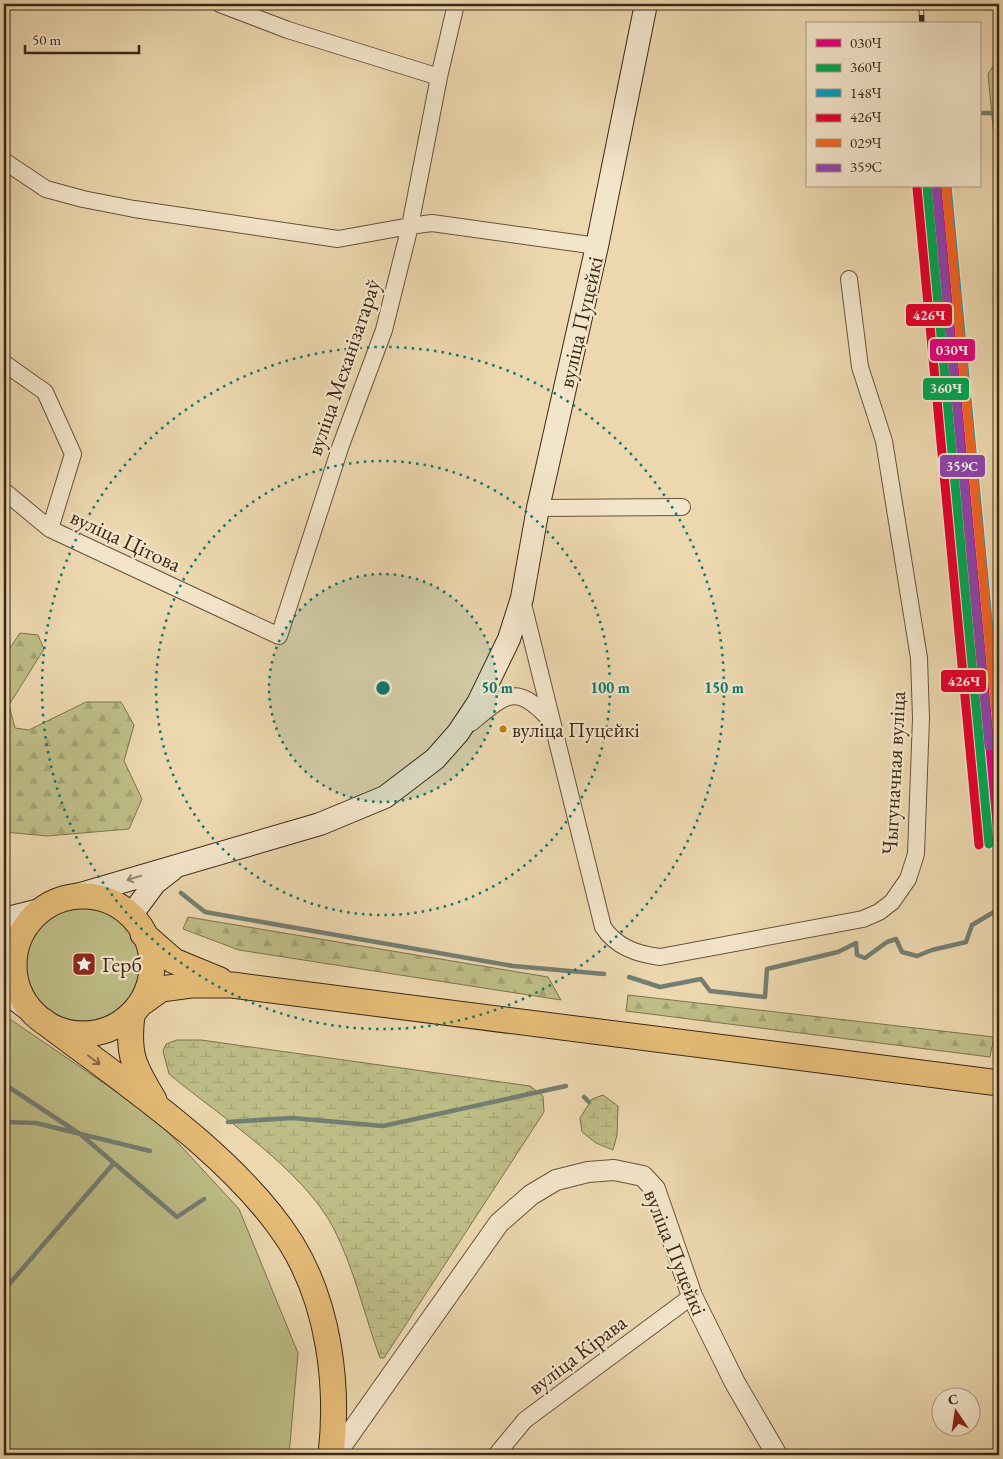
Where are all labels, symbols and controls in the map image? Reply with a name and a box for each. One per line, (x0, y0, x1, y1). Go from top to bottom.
scale bar (25, 22, 139, 54)
legend (806, 22, 980, 188)
text: 50 m (32, 30, 61, 49)
text: 030Ч (850, 33, 882, 52)
text: 360Ч (850, 57, 882, 76)
text: 148Ч (850, 83, 882, 102)
text: 426Ч (850, 107, 882, 126)
text: 029Ч (850, 133, 882, 152)
text: 359С (850, 157, 882, 176)
street label: вуліца Пуцейкі (551, 254, 610, 391)
street label: вуліца Механізатараў (300, 275, 387, 459)
line badge: 426Ч (905, 303, 953, 327)
text: 426Ч (913, 306, 945, 324)
line badge: 030Ч (929, 338, 976, 362)
text: 030Ч (936, 341, 968, 359)
line badge: 360Ч (922, 377, 970, 401)
text: 360Ч (930, 379, 962, 397)
line badge: 359С (939, 454, 986, 478)
text: 359С (946, 457, 978, 475)
street label: вуліца Цітова (66, 502, 186, 579)
line badge: 426Ч (940, 669, 987, 693)
text: 426Ч (948, 672, 980, 690)
text: 50 m (481, 678, 513, 697)
text: 100 m (590, 678, 630, 697)
text: 150 m (704, 678, 744, 697)
centre of rings (374, 679, 392, 697)
street label: Чыгуначная вуліца (875, 690, 912, 856)
place label: вуліца Пуцейкі (512, 716, 640, 743)
marker: вуліца Пуцейкі (498, 724, 508, 734)
one-way arrow (126, 873, 142, 883)
place label: Герб (102, 950, 142, 979)
place icon: Герб (71, 951, 97, 977)
one-way arrow (87, 1055, 100, 1066)
street label: вуліца Пуцейкі (637, 1185, 714, 1320)
street label: вуліца Кірава (522, 1308, 633, 1401)
north arrow (930, 1386, 980, 1436)
text: С (946, 1389, 960, 1409)

